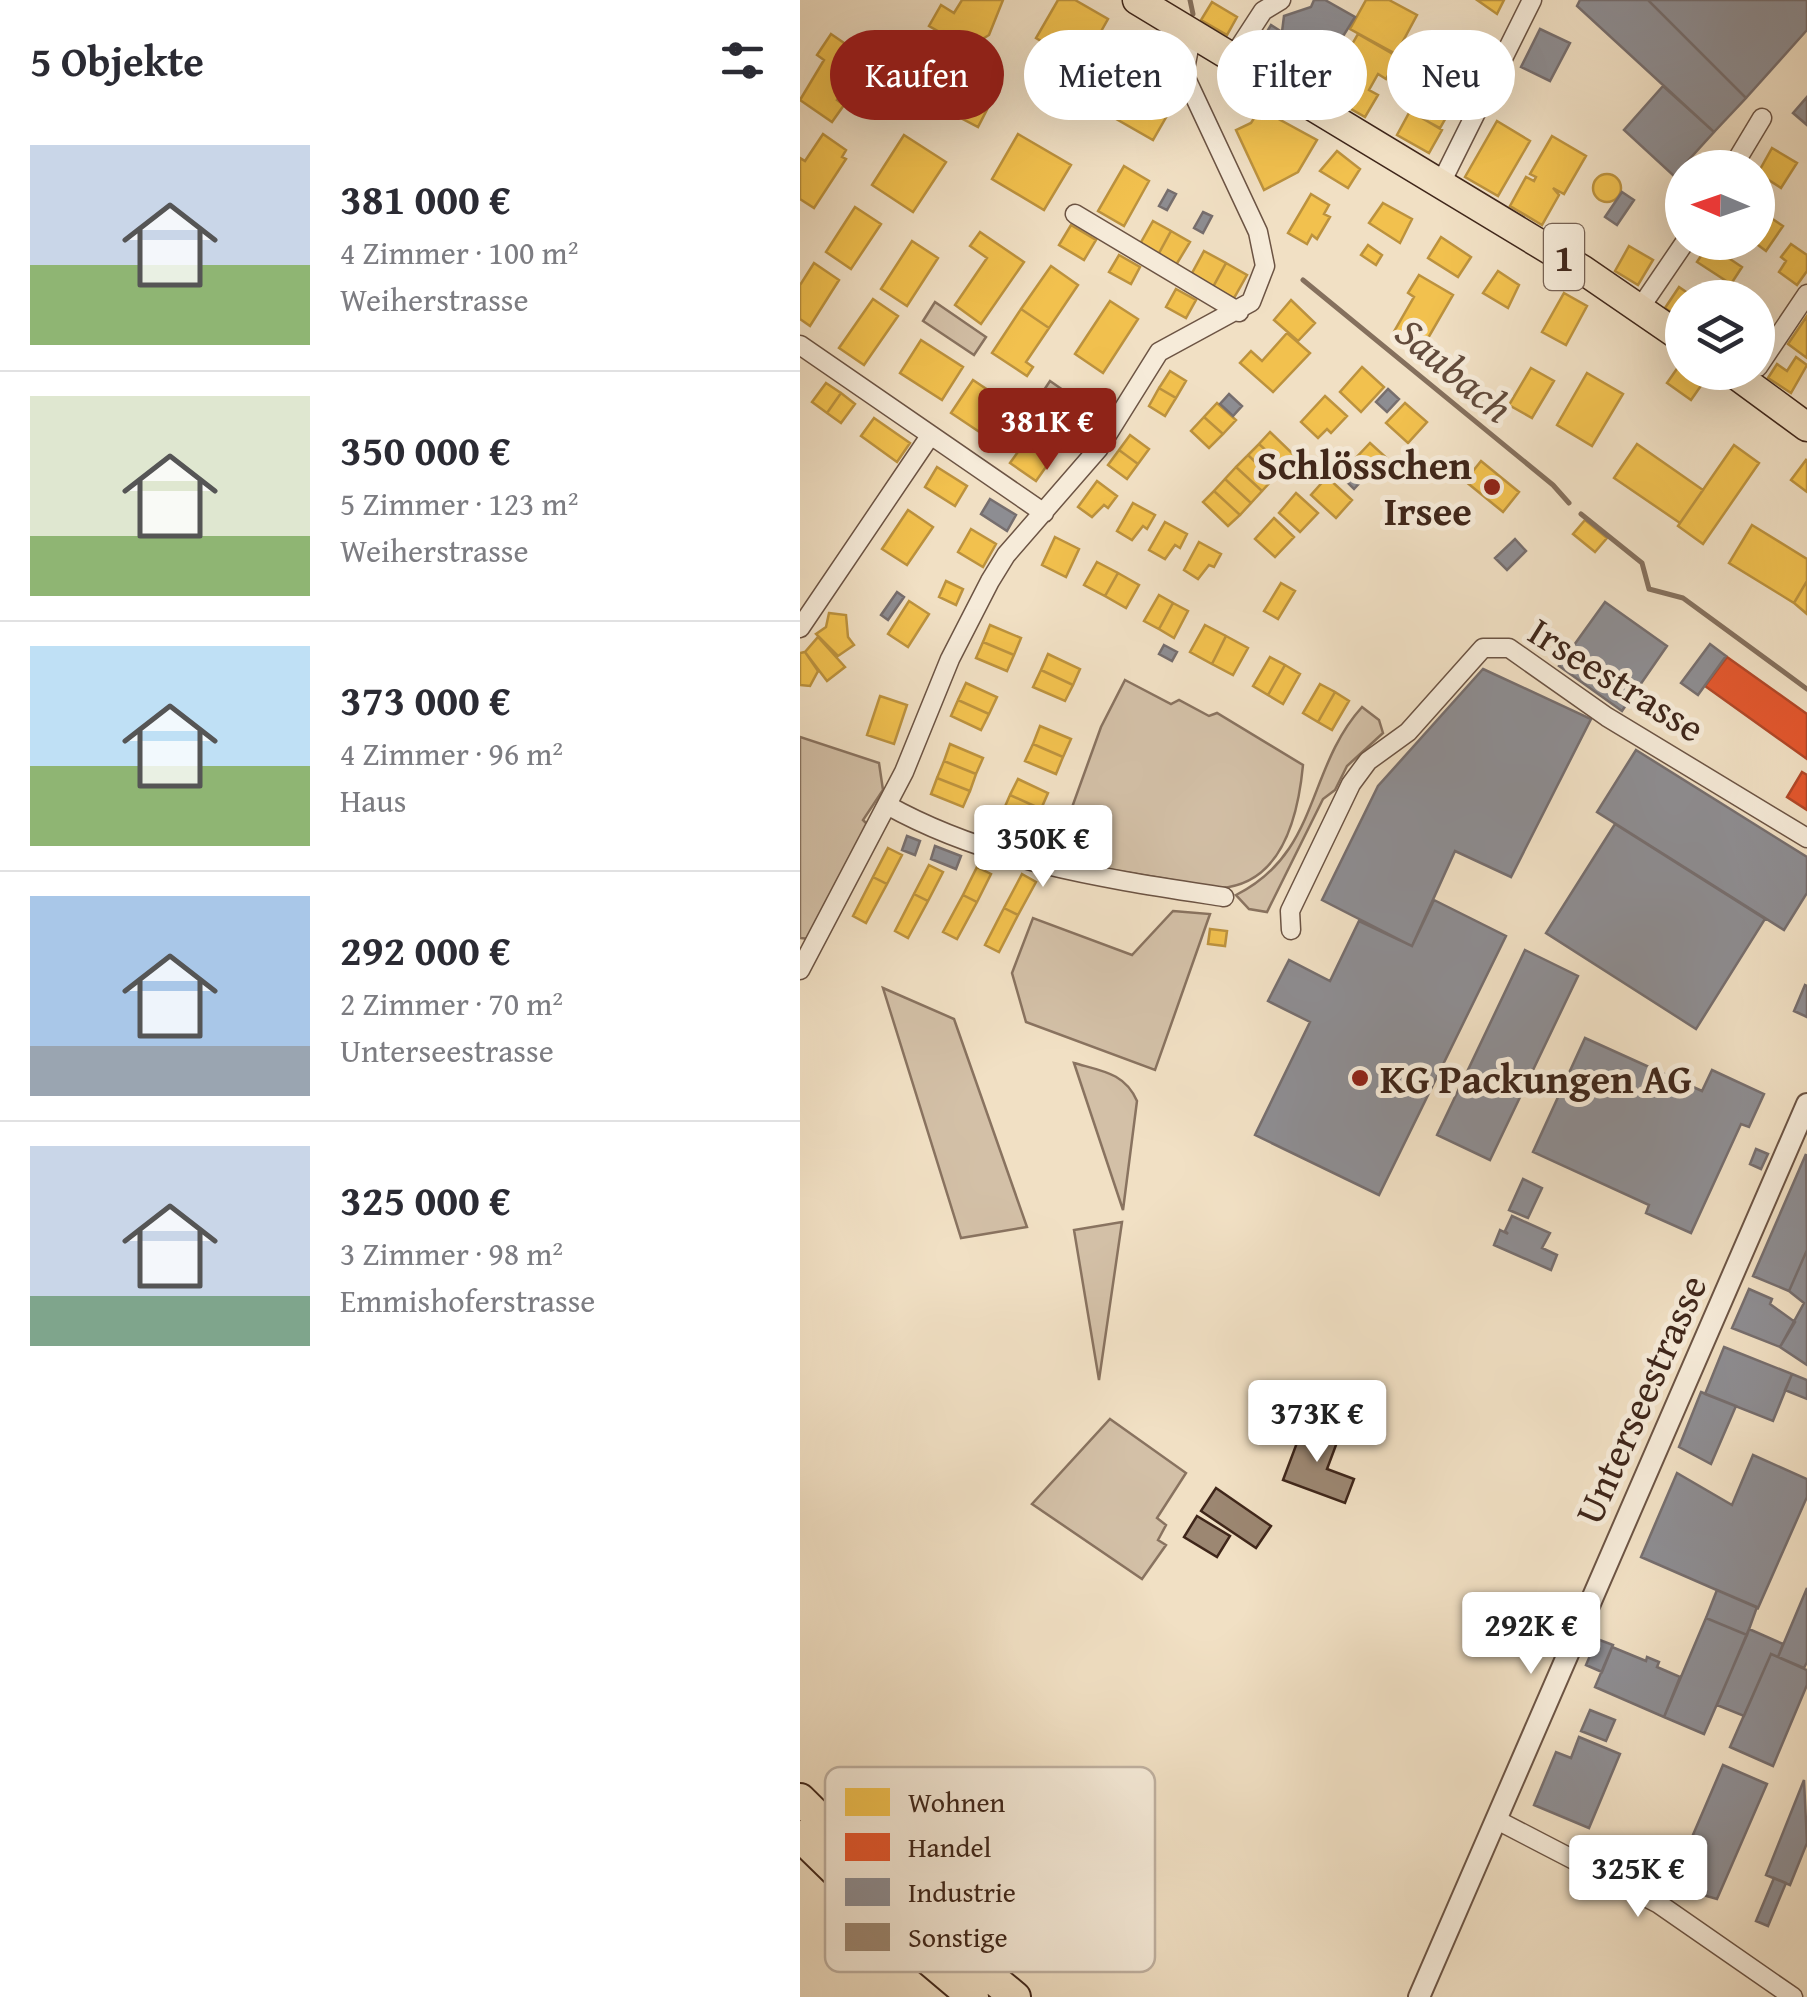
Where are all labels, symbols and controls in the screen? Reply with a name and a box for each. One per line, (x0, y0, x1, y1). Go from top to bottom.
text: 5 Objekte (30, 30, 204, 91)
chip: Kaufen (830, 30, 1004, 120)
chip: Mieten (1024, 30, 1197, 120)
chip: Filter (1217, 30, 1367, 120)
chip: Neu (1387, 30, 1515, 120)
icon: filters (715, 33, 770, 88)
north arrow (1665, 150, 1775, 260)
map controls (1665, 150, 1775, 390)
text: 381 000 € (340, 168, 511, 229)
icon: home (110, 185, 230, 305)
road number: 1 (1544, 224, 1584, 290)
text: 4 Zimmer · 100 m² (340, 229, 578, 276)
text: Weiherstrasse (340, 276, 529, 323)
button: layers (1665, 280, 1775, 390)
water label: Saubach (1383, 302, 1527, 436)
pin: 381K € (966, 388, 1128, 473)
text: 381K € (1000, 397, 1094, 444)
text: 350 000 € (340, 419, 511, 480)
place label: Schlösschen Irsee (1257, 435, 1472, 540)
icon: home (110, 436, 230, 556)
marker: Schlösschen Irsee (1481, 476, 1503, 498)
text: 5 Zimmer · 123 m² (340, 480, 578, 527)
text: Weiherstrasse (340, 527, 529, 574)
street label: Irseestrasse (1518, 602, 1716, 756)
text: 373 000 € (340, 669, 511, 730)
icon: home (110, 686, 230, 806)
text: 4 Zimmer · 96 m² (340, 730, 563, 777)
text: Haus (340, 777, 406, 824)
pin: 350K € (962, 805, 1124, 890)
text: 350K € (996, 814, 1090, 861)
text: 292 000 € (340, 919, 511, 980)
icon: home (110, 936, 230, 1056)
text: 2 Zimmer · 70 m² (340, 980, 563, 1027)
text: Unterseestrasse (340, 1027, 554, 1074)
place label: KG Packungen AG (1380, 1049, 1692, 1108)
marker: KG Packungen AG (1349, 1067, 1371, 1089)
text: 325 000 € (340, 1169, 511, 1230)
icon: home (110, 1186, 230, 1306)
text: 3 Zimmer · 98 m² (340, 1230, 563, 1277)
street label: Unterseestrasse (1559, 1265, 1721, 1533)
text: Emmishoferstrasse (340, 1277, 595, 1324)
pin: 373K € (1236, 1380, 1398, 1465)
text: 373K € (1270, 1389, 1364, 1436)
pin: 292K € (1450, 1592, 1612, 1677)
text: 292K € (1484, 1601, 1578, 1648)
legend (825, 1767, 1155, 1972)
text: Wohnen (908, 1781, 1006, 1822)
text: Handel (908, 1826, 992, 1867)
pin: 325K € (1557, 1835, 1719, 1920)
text: 325K € (1591, 1844, 1685, 1891)
text: Industrie (908, 1871, 1016, 1912)
text: Sonstige (908, 1916, 1008, 1957)

